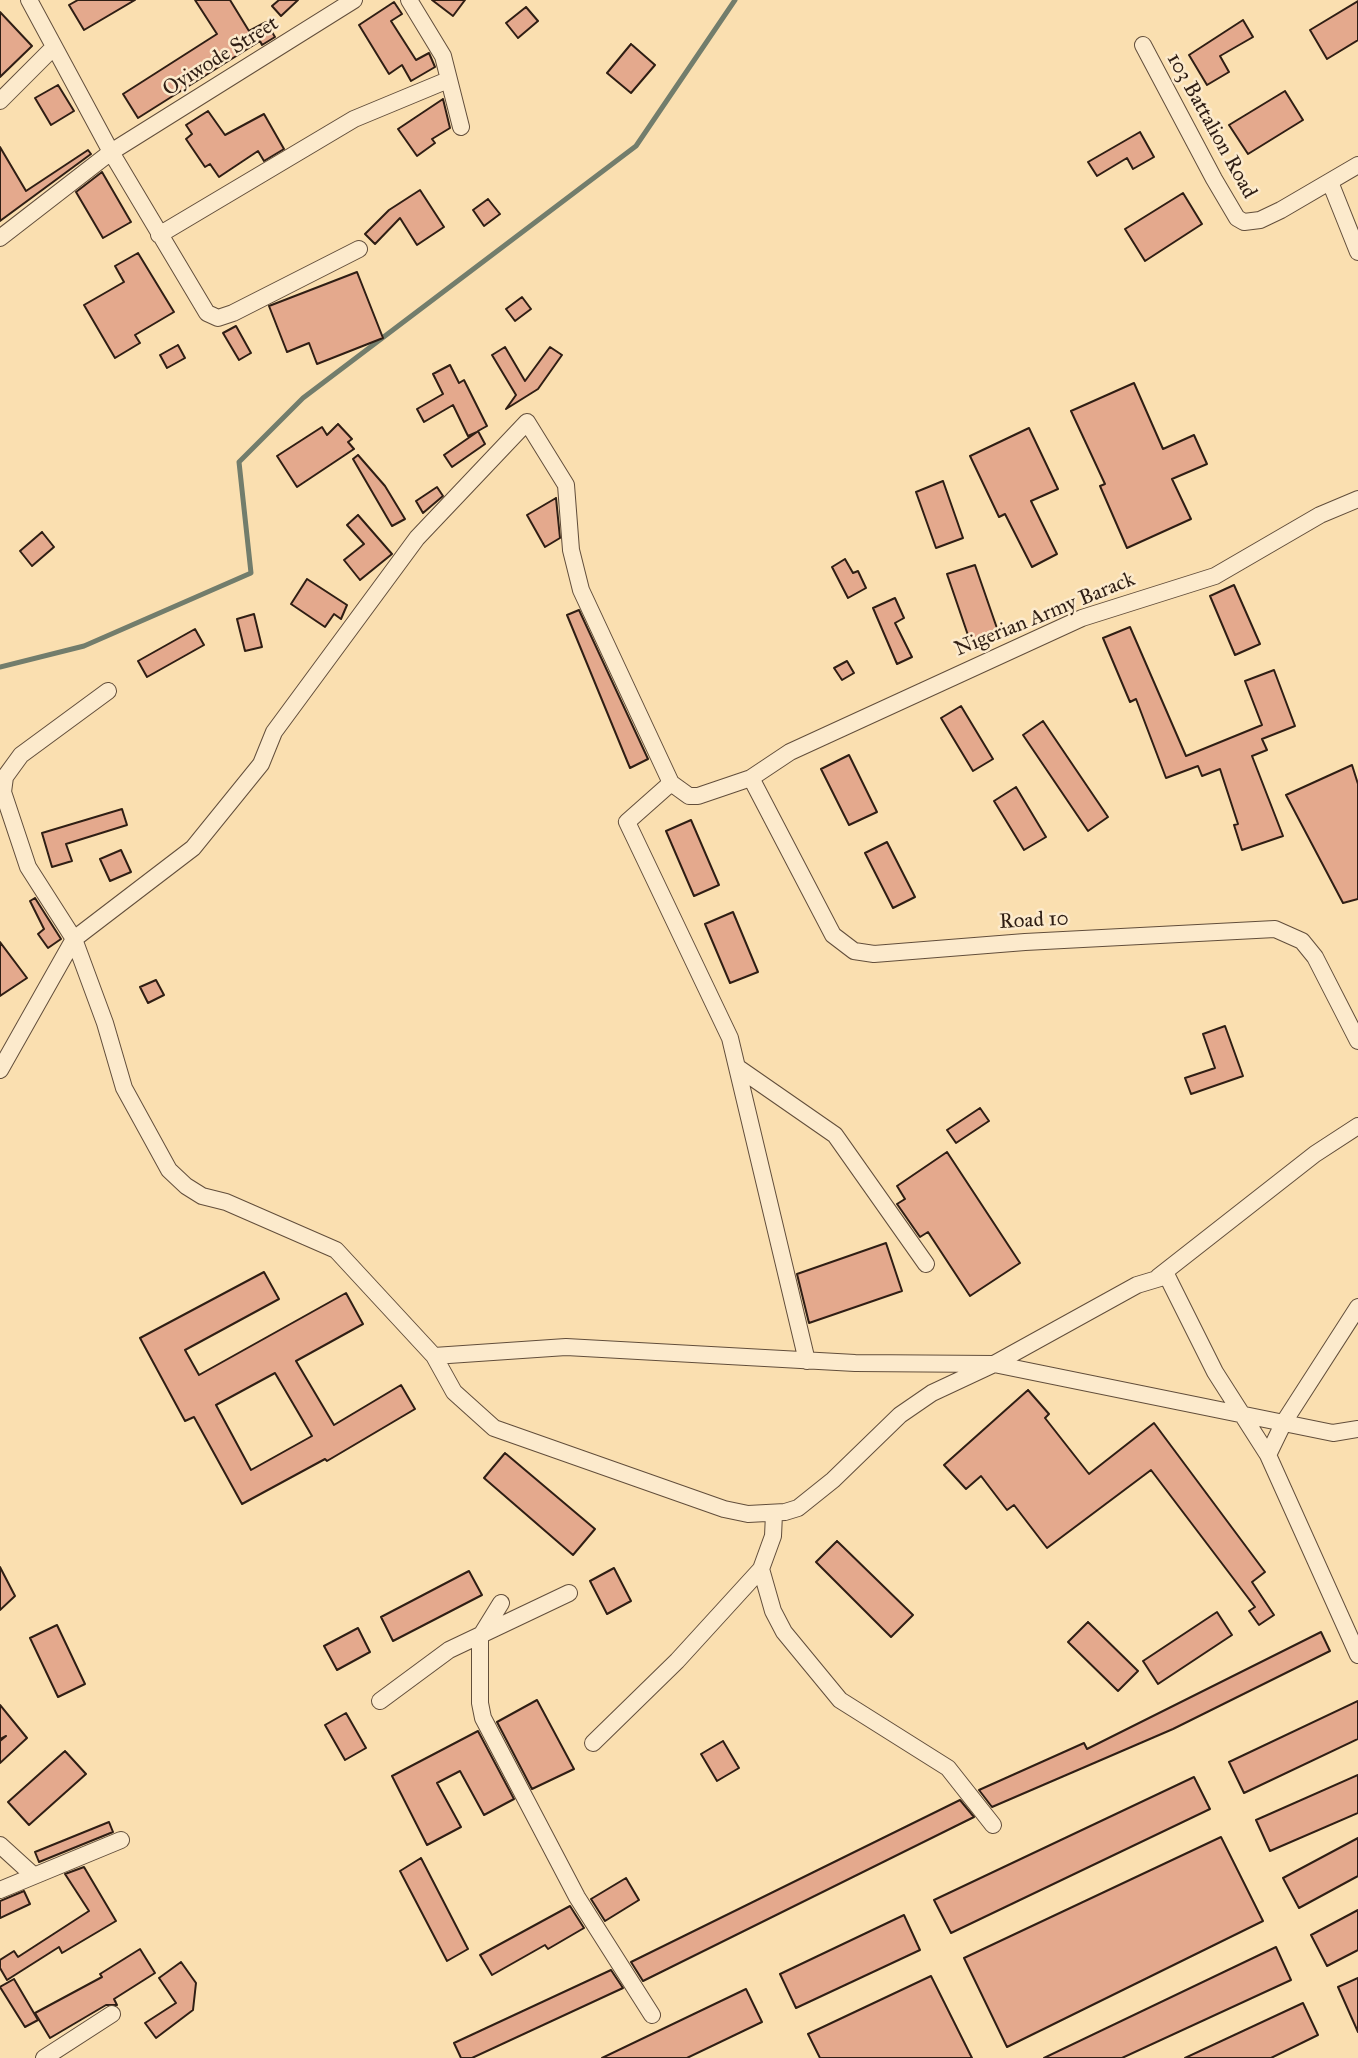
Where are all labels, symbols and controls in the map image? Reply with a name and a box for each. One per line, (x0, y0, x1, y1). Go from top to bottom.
street label: Oyiwode Street (158, 11, 284, 103)
street label: 103 Battalion Road (1161, 49, 1261, 203)
street label: Nigerian Army Barack (951, 567, 1139, 663)
street label: Road 10 (999, 907, 1069, 935)

